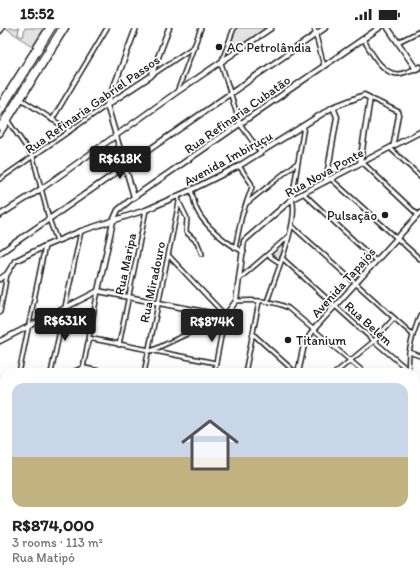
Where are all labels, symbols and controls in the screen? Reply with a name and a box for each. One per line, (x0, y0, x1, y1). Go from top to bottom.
text: 15:52 (20, 5, 54, 23)
place label: AC Petrolândia (227, 40, 312, 55)
marker: AC Petrolândia (214, 42, 224, 52)
street label: Rua Refinaria Gabriel Passos (22, 52, 163, 157)
street label: Rua Refinaria Cubatão (181, 72, 293, 157)
street label: Avenida Imbiruçu (181, 128, 275, 189)
street label: Rua Nova Ponte (282, 145, 366, 200)
pin: R$618K (87, 146, 153, 180)
text: R$618K (99, 151, 141, 166)
place label: Pulsação (327, 208, 377, 223)
marker: Pulsação (380, 210, 390, 220)
street label: Rua Maripa (112, 231, 139, 296)
street label: Rua Miradouro (137, 240, 168, 324)
street label: Avenida Tapajós (308, 244, 379, 320)
street label: Rua Belém (342, 298, 396, 349)
pin: R$631K (32, 308, 98, 342)
pin: R$874K (179, 309, 245, 343)
text: R$631K (44, 313, 86, 328)
text: R$874K (190, 314, 234, 329)
place label: Titanium (296, 333, 346, 348)
marker: Titanium (283, 335, 293, 345)
icon: home (174, 409, 246, 481)
text: R$874,000 (12, 515, 94, 535)
text: 3 rooms · 113 m² (12, 535, 103, 550)
text: Rua Matipó (12, 550, 75, 565)

